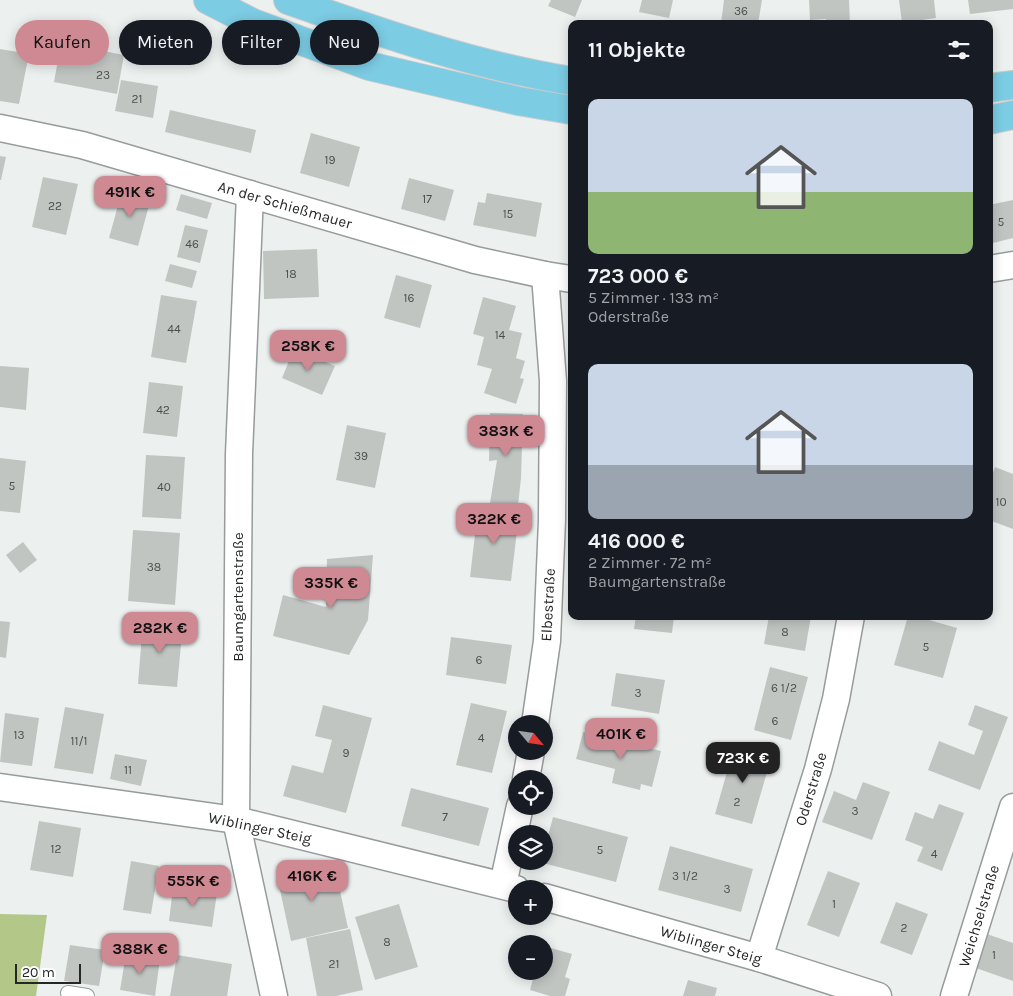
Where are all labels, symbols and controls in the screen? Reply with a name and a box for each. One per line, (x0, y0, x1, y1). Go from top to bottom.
house number: 36 (734, 4, 748, 18)
chip: Kaufen (15, 20, 109, 65)
chip: Mieten (119, 20, 212, 65)
chip: Filter (222, 20, 300, 65)
chip: Neu (310, 20, 379, 65)
icon: filters (945, 36, 973, 64)
text: 11 Objekte (588, 38, 686, 62)
house number: 23 (96, 68, 110, 82)
house number: 21 (132, 92, 142, 106)
icon: home (736, 132, 826, 222)
house number: 19 (325, 153, 335, 167)
pin: 491K € (89, 176, 171, 218)
street label: An der Schießmauer (216, 177, 355, 233)
text: 491K € (105, 182, 155, 201)
house number: 17 (422, 192, 432, 206)
house number: 22 (48, 199, 62, 213)
house number: 15 (503, 207, 514, 221)
house number: 5 (998, 215, 1005, 229)
house number: 46 (185, 237, 199, 251)
text: 723 000 € (588, 264, 688, 288)
house number: 18 (285, 267, 297, 281)
text: 5 Zimmer · 133 m² (588, 288, 719, 307)
house number: 16 (404, 291, 415, 305)
text: Oderstraße (588, 307, 669, 326)
house number: 44 (167, 322, 181, 336)
house number: 14 (495, 328, 506, 342)
pin: 258K € (267, 330, 349, 372)
text: 258K € (281, 336, 335, 355)
icon: home (736, 397, 826, 487)
house number: 42 (156, 403, 170, 417)
pin: 383K € (465, 414, 547, 457)
text: 383K € (479, 421, 533, 440)
house number: 39 (354, 449, 368, 463)
house number: 5 (9, 479, 16, 493)
house number: 40 (157, 480, 171, 494)
house number: 10 (995, 495, 1007, 509)
pin: 322K € (453, 502, 535, 545)
text: 322K € (467, 509, 521, 528)
text: 416 000 € (588, 529, 685, 553)
street label: Baumgartenstraße (229, 532, 247, 662)
text: 2 Zimmer · 72 m² (588, 553, 712, 572)
house number: 38 (147, 560, 161, 574)
pin: 335K € (290, 566, 372, 609)
street label: Elbestraße (537, 568, 559, 642)
text: Baumgartenstraße (588, 572, 726, 591)
text: 335K € (304, 573, 358, 592)
pin: 282K € (119, 612, 201, 654)
text: 282K € (133, 618, 187, 637)
house number: 8 (781, 625, 789, 639)
house number: 5 (923, 640, 930, 654)
house number: 6 (476, 653, 483, 667)
house number: 6 1/2 (771, 681, 797, 695)
house number: 3 (634, 686, 642, 700)
house number: 6 (772, 714, 779, 728)
north arrow (508, 715, 552, 760)
map controls (508, 715, 553, 980)
pin: 401K € (580, 718, 662, 760)
text: 401K € (596, 724, 646, 743)
house number: 13 (13, 728, 25, 742)
house number: 4 (478, 731, 485, 745)
house number: 11/1 (70, 734, 88, 748)
pin: 723K € (702, 742, 784, 784)
house number: 9 (343, 746, 350, 760)
text: 723K € (717, 748, 769, 767)
street label: Oderstraße (791, 750, 831, 828)
house number: 11 (124, 763, 132, 777)
button: locate (508, 770, 553, 815)
house number: 2 (734, 795, 741, 809)
house number: 3 (851, 804, 859, 818)
street label: Wiblinger Steig (207, 808, 314, 848)
house number: 7 (442, 810, 448, 824)
button: layers (508, 825, 553, 870)
house number: 12 (51, 842, 62, 856)
house number: 5 (597, 843, 604, 857)
house number: 4 (931, 847, 938, 861)
pin: 416K € (271, 860, 353, 902)
street label: Weichselstraße (955, 863, 1003, 969)
pin: 555K € (152, 864, 234, 907)
text: 416K € (287, 866, 337, 885)
house number: 3 1/2 (672, 869, 698, 883)
text: 555K € (167, 871, 219, 890)
button: + (508, 880, 553, 925)
house number: 3 (723, 882, 731, 896)
house number: 1 (832, 897, 836, 911)
house number: 2 (901, 921, 908, 935)
street label: Wiblinger Steig (658, 922, 764, 968)
pin: 388K € (99, 932, 181, 975)
house number: 8 (383, 935, 391, 949)
button: − (508, 935, 553, 980)
text: 388K € (112, 939, 168, 958)
house number: 1 (992, 948, 996, 962)
house number: 21 (329, 957, 339, 971)
scale bar (15, 961, 81, 984)
text: 20 m (22, 964, 55, 981)

